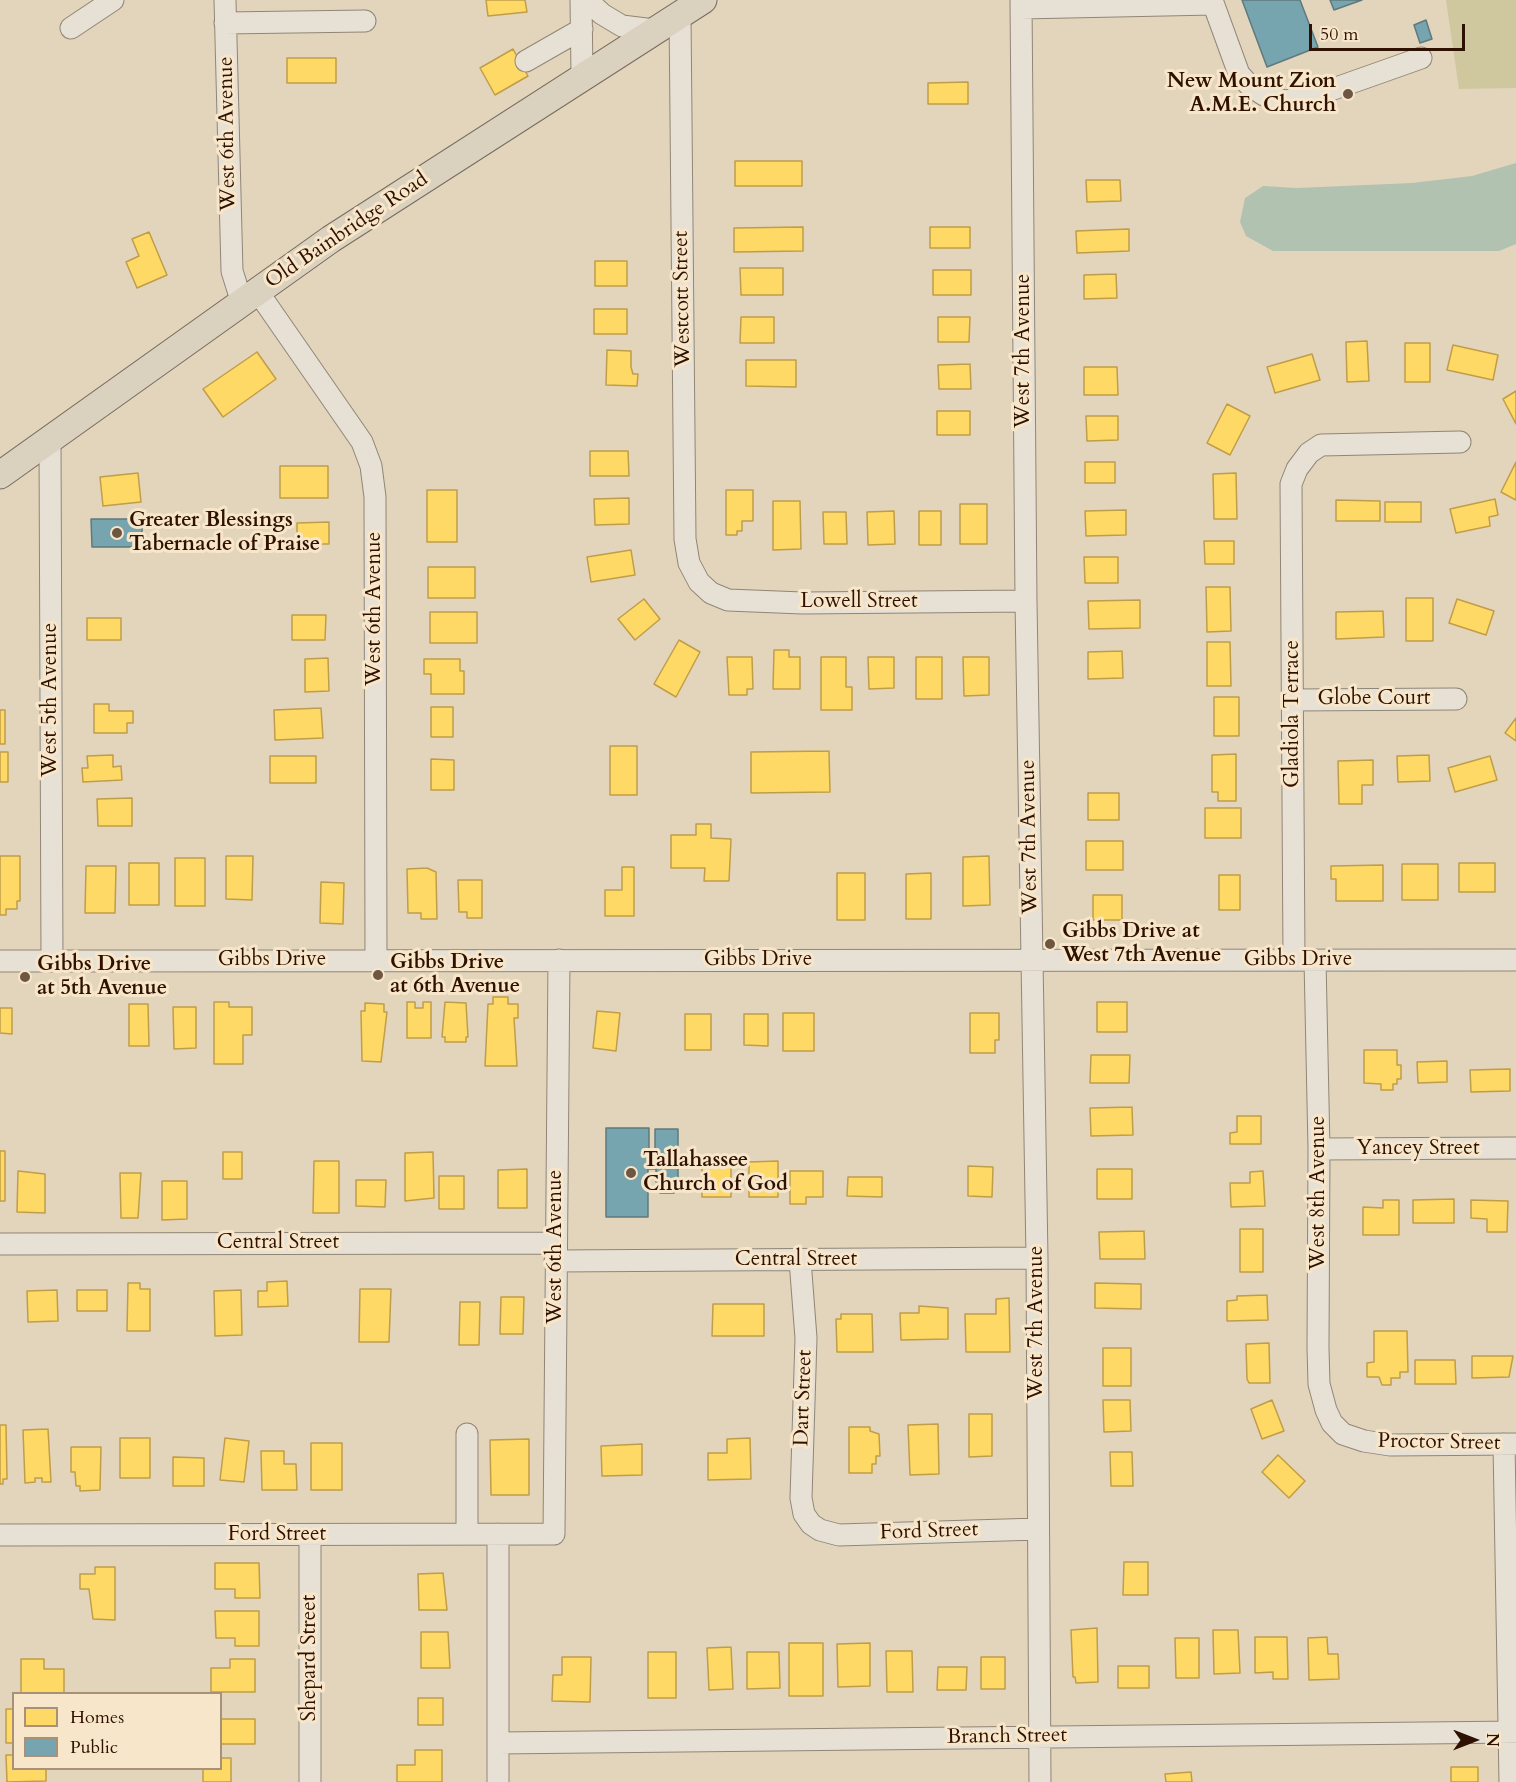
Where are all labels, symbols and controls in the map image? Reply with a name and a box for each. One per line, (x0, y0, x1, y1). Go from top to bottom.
scale bar (1312, 12, 1468, 50)
text: 50 m (1320, 22, 1359, 47)
street label: West 6th Avenue (214, 56, 242, 212)
place label: New Mount Zion A.M.E. Church (1167, 69, 1336, 119)
marker: New Mount Zion A.M.E. Church (1341, 87, 1355, 101)
street label: Old Bainbridge Road (261, 167, 433, 295)
street label: Westcott Street (669, 230, 697, 368)
street label: West 7th Avenue (1011, 274, 1037, 428)
place label: Greater Blessings Tabernacle of Praise (129, 508, 320, 558)
marker: Greater Blessings Tabernacle of Praise (110, 526, 124, 540)
street label: West 6th Avenue (362, 532, 388, 686)
street label: Lowell Street (800, 589, 918, 615)
street label: West 5th Avenue (38, 623, 64, 777)
street label: Gladiola Terrace (1280, 640, 1306, 788)
street label: Globe Court (1318, 686, 1430, 712)
street label: West 7th Avenue (1016, 759, 1044, 915)
place label: Gibbs Drive at West 7th Avenue (1062, 919, 1221, 969)
marker: Gibbs Drive at West 7th Avenue (1043, 937, 1057, 951)
street label: Gibbs Drive (218, 947, 326, 973)
street label: Gibbs Drive (704, 947, 812, 973)
street label: Gibbs Drive (1244, 947, 1352, 973)
place label: Gibbs Drive at 6th Avenue (390, 950, 520, 1000)
place label: Gibbs Drive at 5th Avenue (37, 952, 167, 1002)
marker: Gibbs Drive at 6th Avenue (371, 968, 385, 982)
marker: Gibbs Drive at 5th Avenue (18, 970, 32, 984)
street label: West 8th Avenue (1306, 1116, 1332, 1270)
street label: Yancey Street (1356, 1136, 1480, 1162)
place label: Tallahassee Church of God (643, 1148, 788, 1198)
marker: Tallahassee Church of God (624, 1166, 638, 1180)
street label: West 6th Avenue (543, 1170, 569, 1324)
street label: Central Street (217, 1230, 339, 1256)
street label: West 7th Avenue (1024, 1246, 1050, 1400)
street label: Central Street (735, 1247, 857, 1273)
street label: Dart Street (790, 1349, 818, 1447)
street label: Proctor Street (1377, 1429, 1501, 1457)
street label: Ford Street (879, 1518, 979, 1546)
street label: Ford Street (228, 1522, 326, 1548)
street label: Shepard Street (297, 1595, 323, 1721)
legend (12, 1692, 222, 1770)
text: Homes (70, 1705, 124, 1730)
north arrow (1444, 1710, 1504, 1770)
street label: Branch Street (947, 1723, 1067, 1751)
text: N (1481, 1733, 1503, 1747)
text: Public (70, 1735, 118, 1760)

